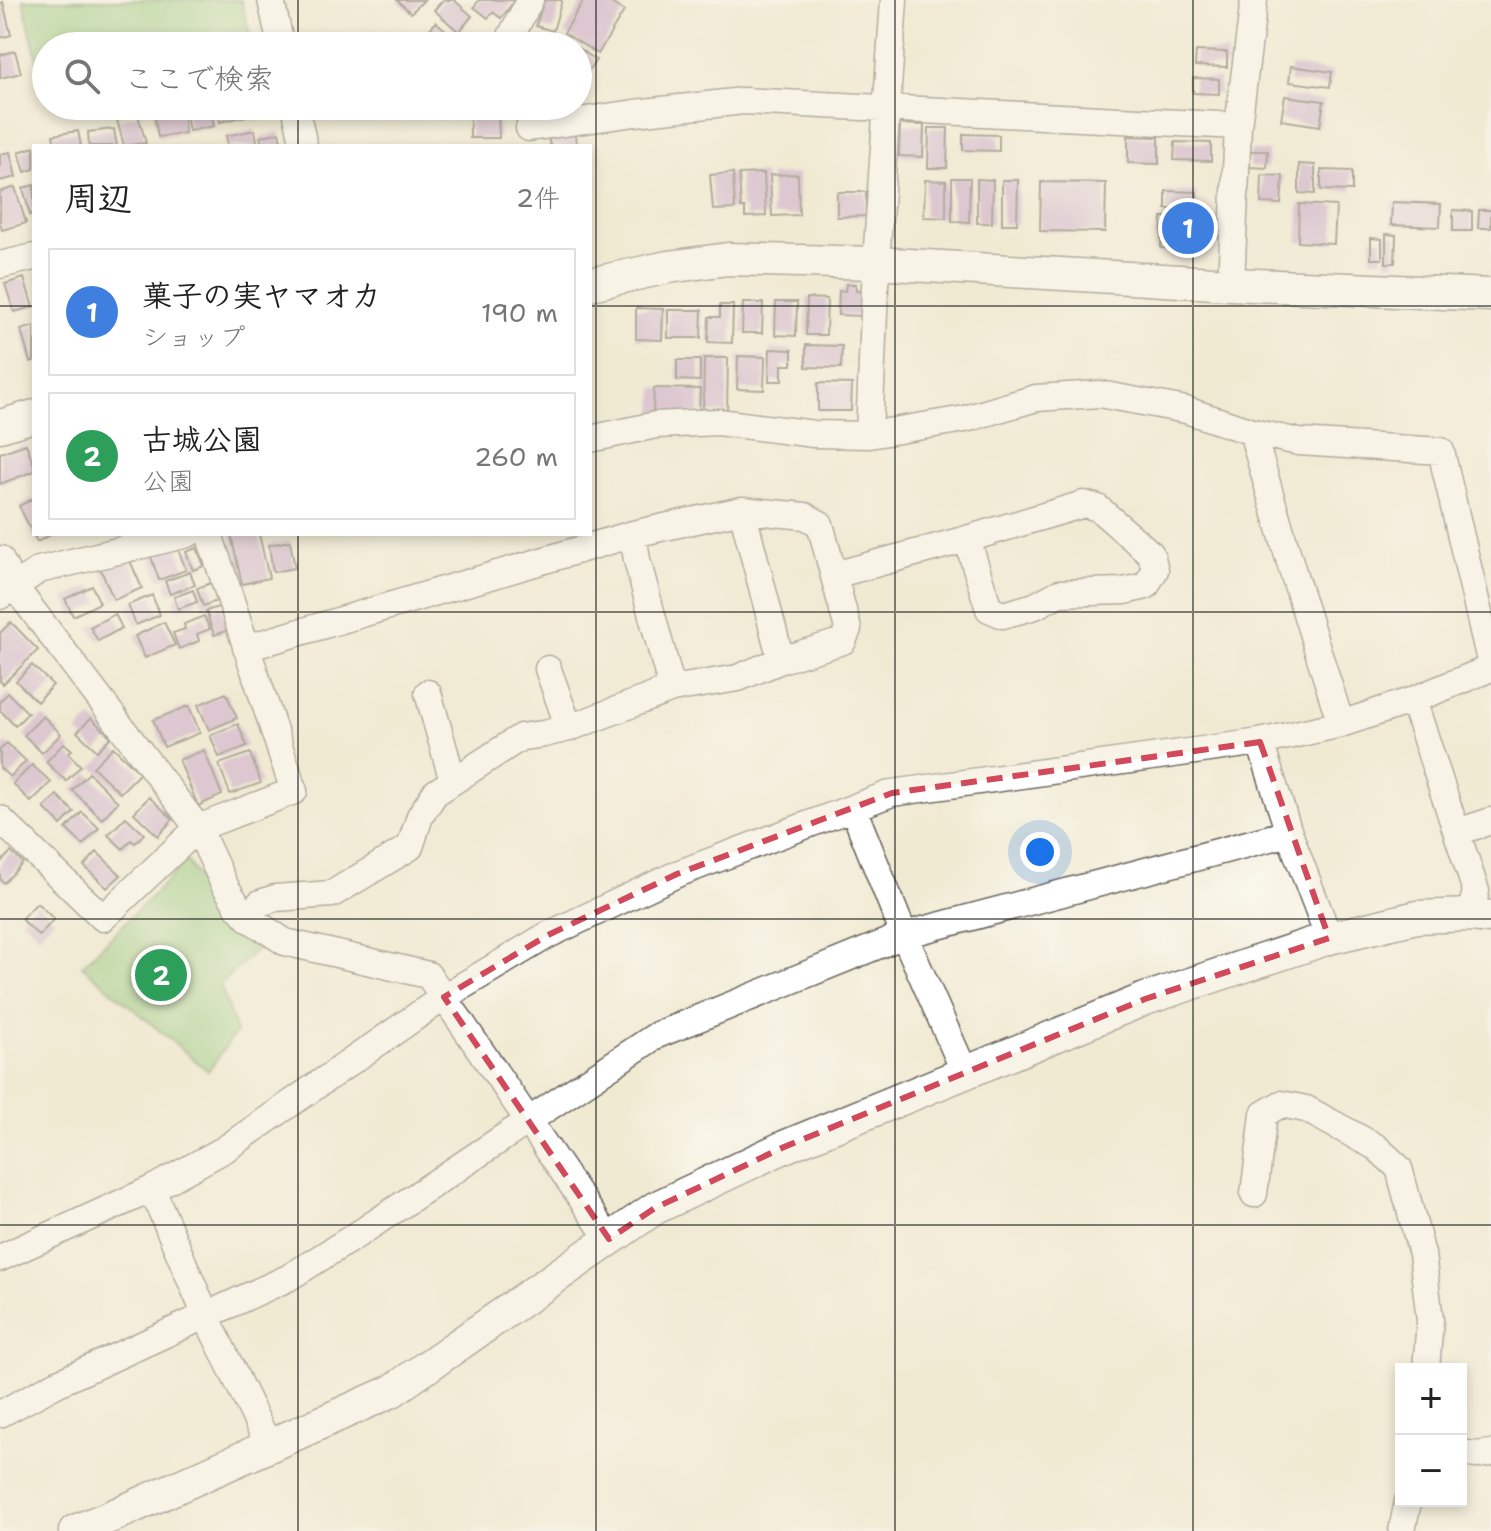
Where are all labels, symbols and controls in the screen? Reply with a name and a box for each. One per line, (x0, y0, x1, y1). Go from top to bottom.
search box (32, 32, 592, 120)
icon: search (60, 54, 104, 98)
text: ここで検索 (124, 58, 274, 99)
text: 周辺 (64, 175, 132, 221)
text: 2件 (516, 180, 560, 215)
pin: 1 (1162, 198, 1214, 258)
text: 菓子の実ヤマオカ (142, 275, 381, 316)
text: 1 (86, 295, 98, 330)
text: 190 m (481, 295, 558, 330)
text: ショップ (142, 319, 245, 354)
text: 古城公園 (142, 419, 262, 460)
text: 2 (83, 439, 101, 474)
text: 260 m (474, 439, 558, 474)
text: 公園 (142, 463, 194, 498)
your location (1020, 832, 1060, 872)
pin: 2 (135, 945, 187, 1005)
map controls (1395, 1363, 1467, 1507)
button: + (1395, 1363, 1467, 1435)
button: − (1395, 1435, 1467, 1507)

